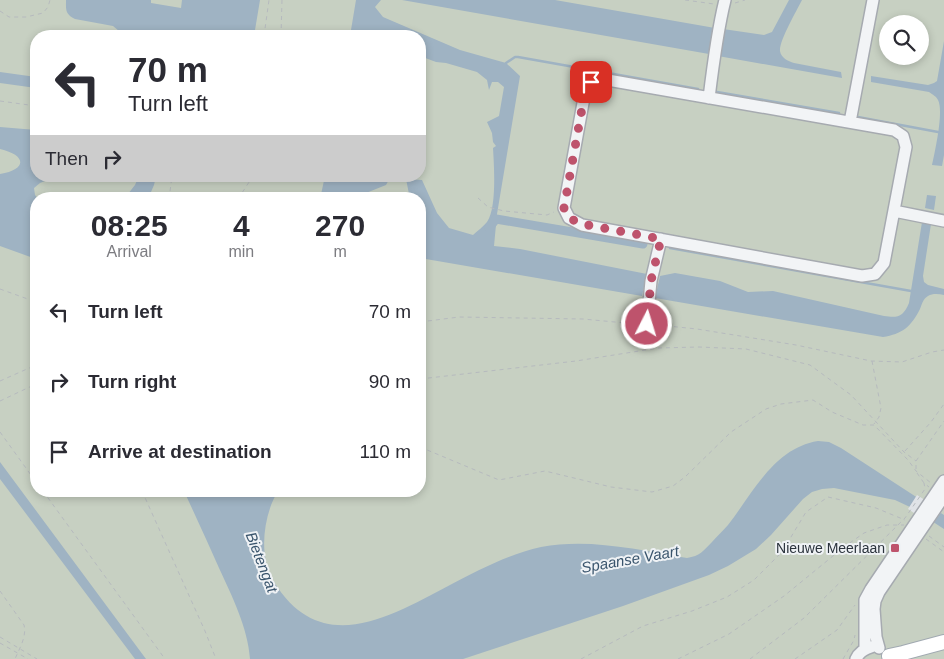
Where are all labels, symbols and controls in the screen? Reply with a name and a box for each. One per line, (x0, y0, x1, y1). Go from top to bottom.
map controls (879, 15, 929, 65)
button: search (879, 15, 929, 65)
icon: left (45, 50, 110, 115)
text: 70 m (128, 50, 208, 89)
pin (570, 61, 612, 103)
icon: arrive (577, 68, 605, 96)
text: Turn left (128, 91, 208, 116)
icon: right (98, 145, 126, 173)
text: Then (45, 148, 88, 169)
text: 08:25 (91, 209, 168, 242)
text: 4 (233, 209, 250, 242)
text: 270 (315, 209, 365, 242)
text: Arrival (107, 243, 152, 260)
text: min (228, 243, 254, 260)
text: m (333, 243, 347, 260)
position arrow (620, 297, 672, 349)
icon: left (45, 298, 73, 326)
text: Turn left (88, 301, 163, 322)
text: 70 m (369, 301, 411, 322)
icon: right (45, 368, 73, 396)
text: Turn right (88, 371, 176, 392)
text: 90 m (369, 371, 411, 392)
icon: arrive (45, 438, 73, 466)
text: Arrive at destination (88, 441, 272, 462)
text: 110 m (360, 441, 411, 462)
water label: Bietengat (243, 529, 282, 595)
place label: Nieuwe Meerlaan (776, 540, 885, 556)
water label: Spaanse Vaart (580, 542, 681, 576)
marker: Nieuwe Meerlaan (889, 542, 901, 554)

